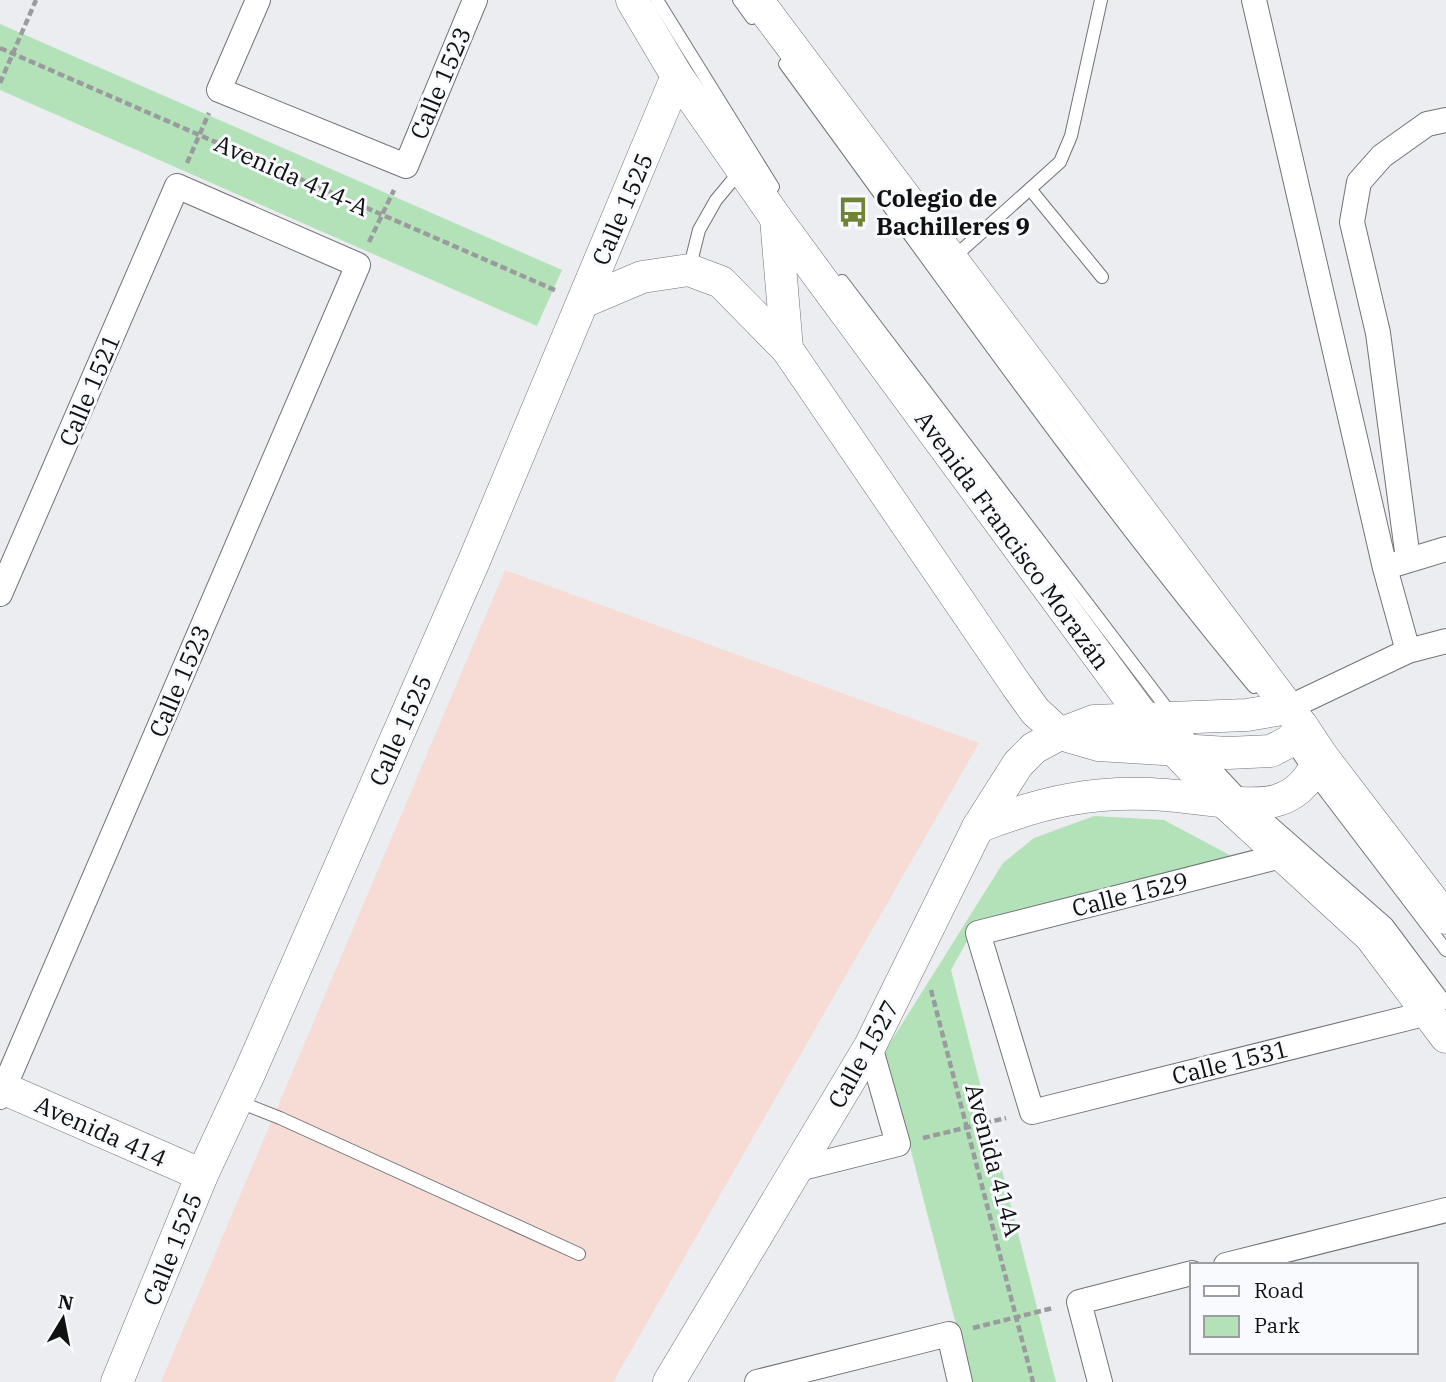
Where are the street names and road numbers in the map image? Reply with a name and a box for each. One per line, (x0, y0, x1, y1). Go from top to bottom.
street label: Calle 1523 (402, 22, 478, 144)
street label: Avenida 414-A (210, 127, 375, 224)
street label: Calle 1525 (584, 148, 660, 270)
street label: Calle 1521 (51, 329, 127, 451)
street label: Avenida Francisco Morazán (908, 404, 1118, 676)
street label: Calle 1523 (141, 620, 217, 742)
street label: Calle 1525 (361, 669, 439, 791)
street label: Calle 1529 (1068, 864, 1192, 924)
street label: Calle 1527 (820, 994, 906, 1114)
street label: Calle 1531 (1168, 1032, 1292, 1092)
street label: Avenida 414A (958, 1080, 1030, 1241)
street label: Avenida 414 (30, 1088, 172, 1174)
street label: Calle 1525 (135, 1188, 209, 1310)

